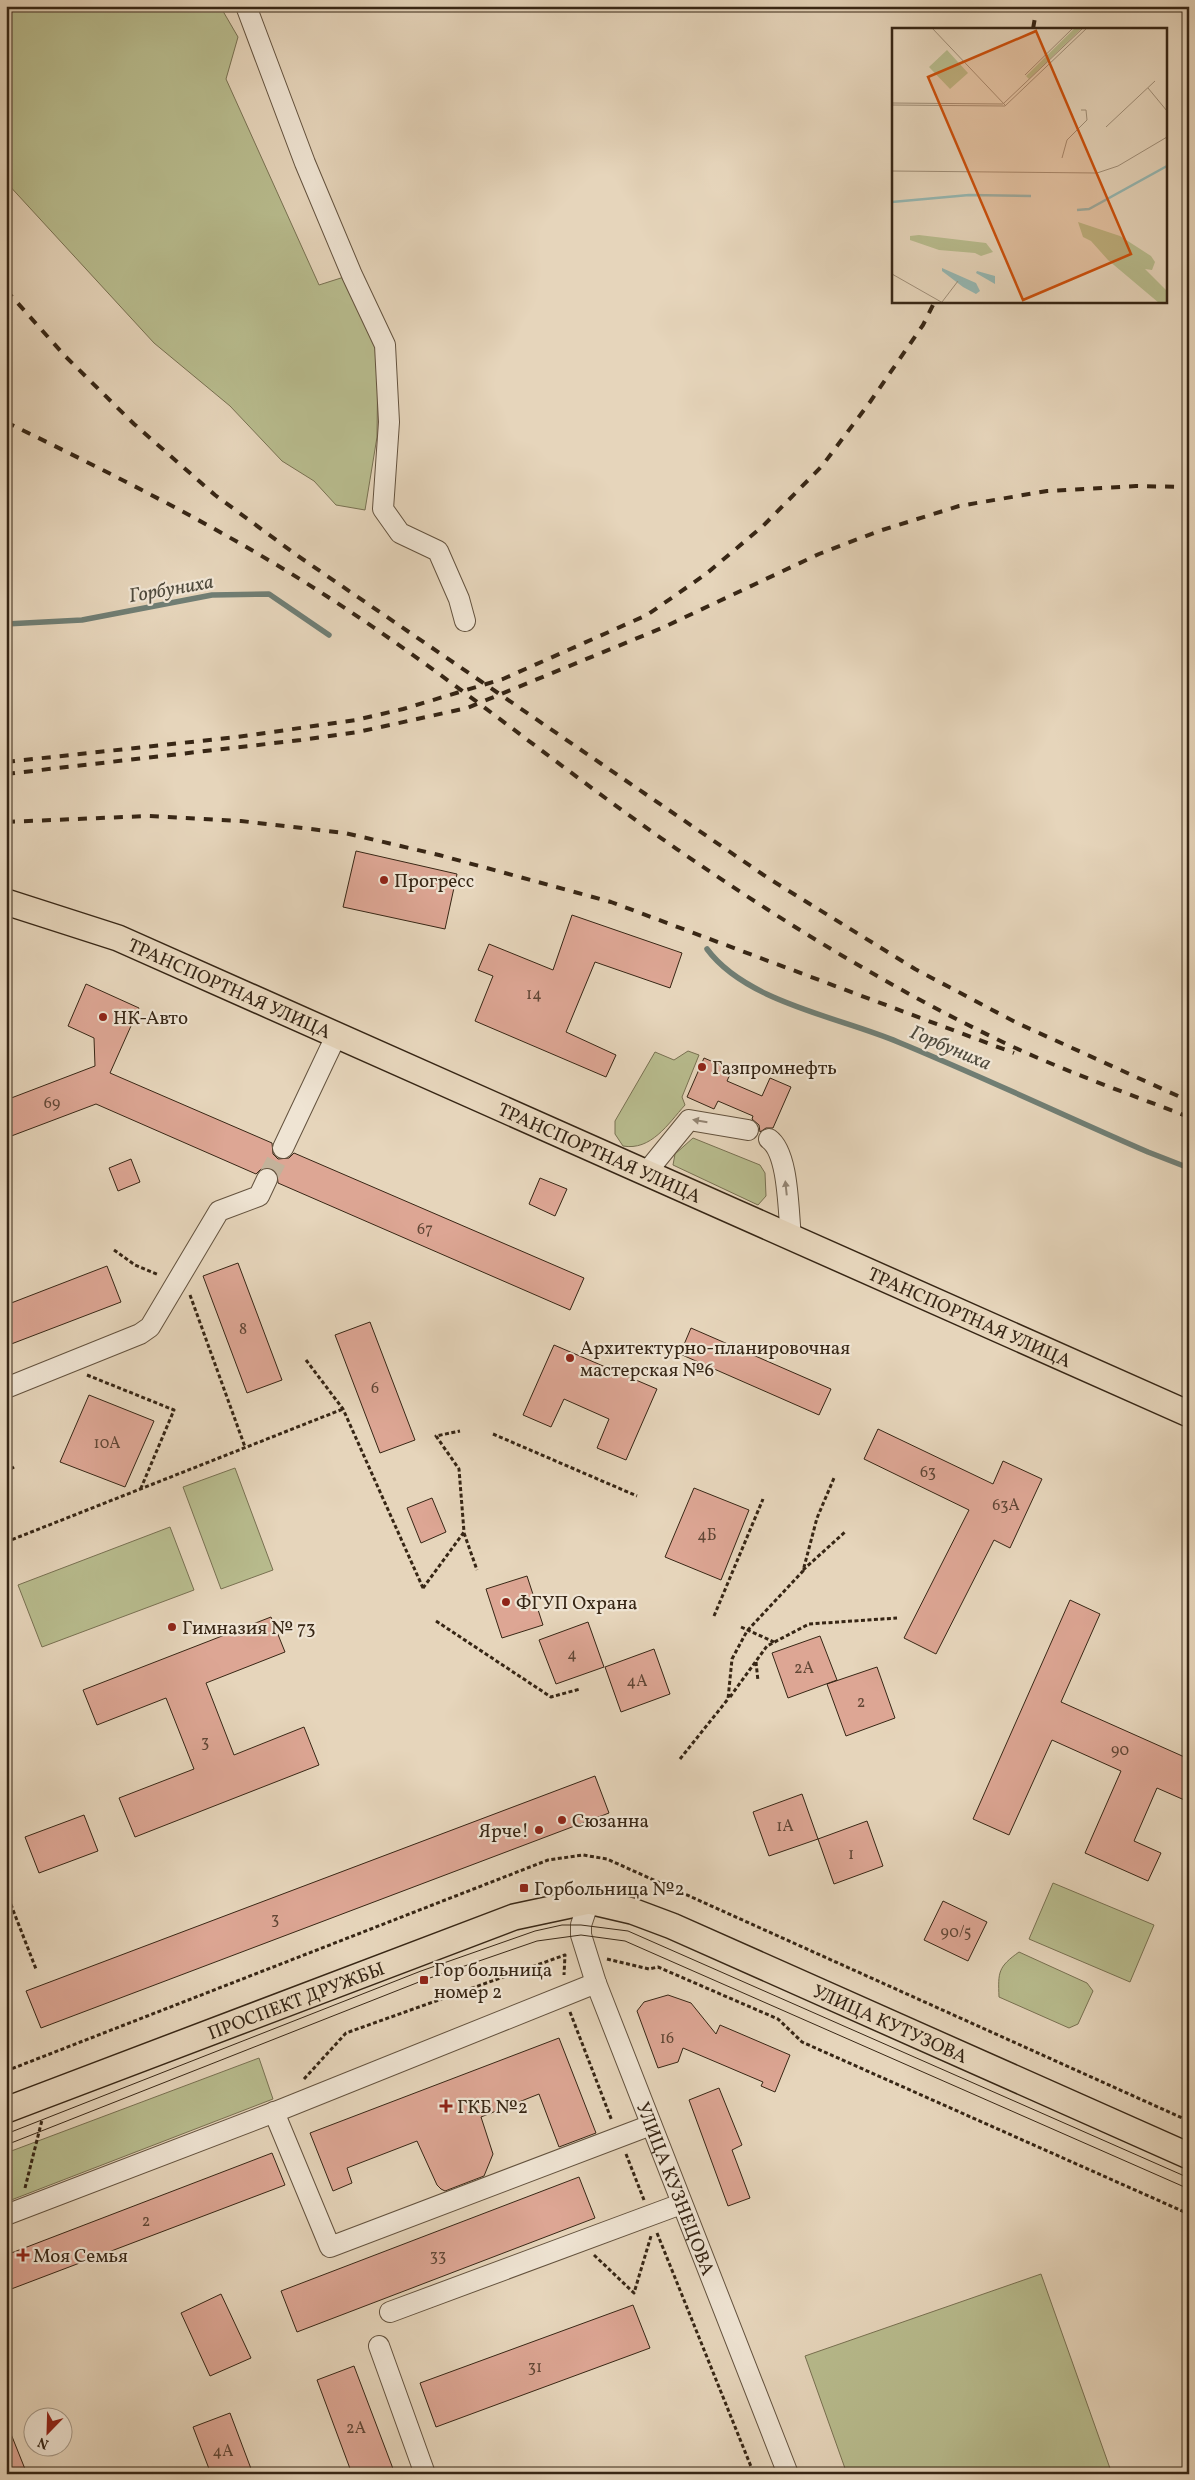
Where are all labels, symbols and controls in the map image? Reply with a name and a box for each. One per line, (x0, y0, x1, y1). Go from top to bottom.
inset map (892, 28, 1168, 302)
water label: Горбуниха (127, 569, 216, 611)
place label: Прогресс (394, 869, 474, 895)
marker: Прогресс (378, 874, 390, 886)
street label: ТРАНСПОРТНАЯ УЛИЦА (123, 933, 335, 1046)
house number: 14 (526, 984, 542, 1006)
place label: НК-Авто (113, 1006, 188, 1032)
marker: НК-Авто (97, 1011, 109, 1023)
water label: Горбуниха (905, 1019, 995, 1078)
place label: Газпромнефть (712, 1056, 837, 1082)
marker: Газпромнефть (696, 1061, 708, 1073)
house number: 69 (44, 1093, 60, 1115)
street label: ТРАНСПОРТНАЯ УЛИЦА (493, 1097, 705, 1211)
one-way arrow (691, 1117, 707, 1125)
one-way arrow (782, 1179, 790, 1195)
house number: 67 (417, 1219, 433, 1241)
street label: ТРАНСПОРТНАЯ УЛИЦА (863, 1262, 1075, 1375)
house number: 8 (239, 1319, 247, 1341)
place label: Архитектурно-планировочная мастерская №6 (580, 1336, 850, 1384)
marker: Архитектурно-планировочная мастерская №6 (564, 1352, 576, 1364)
house number: 6 (371, 1378, 379, 1400)
house number: 10А (93, 1433, 121, 1455)
house number: 63 (920, 1462, 936, 1484)
house number: 63А (992, 1495, 1020, 1517)
house number: 4Б (697, 1525, 717, 1547)
place label: ФГУП Охрана (516, 1591, 637, 1617)
marker: ФГУП Охрана (500, 1596, 512, 1608)
place label: Гимназия № 73 (182, 1616, 315, 1642)
marker: Гимназия № 73 (166, 1621, 178, 1633)
house number: 4 (567, 1644, 577, 1666)
house number: 2А (794, 1658, 814, 1680)
house number: 4А (627, 1671, 647, 1693)
house number: 2 (857, 1692, 865, 1714)
house number: 3 (201, 1732, 209, 1754)
house number: 90 (1111, 1740, 1129, 1762)
place label: Сюзанна (572, 1809, 649, 1835)
marker: Сюзанна (556, 1814, 568, 1826)
house number: 1А (776, 1816, 794, 1838)
place label: Ярче! (479, 1819, 529, 1845)
marker: Ярче! (533, 1824, 545, 1836)
house number: 1 (848, 1844, 854, 1866)
place label: Горбольница №2 (534, 1877, 685, 1903)
marker: Горбольница №2 (518, 1882, 530, 1894)
house number: 3 (271, 1909, 279, 1931)
house number: 90/5 (941, 1922, 971, 1944)
street label: ПРОСПЕКТ ДРУЖБЫ (204, 1956, 389, 2047)
place label: Гор больница номер 2 (434, 1958, 552, 2006)
marker: Гор больница номер 2 (418, 1974, 430, 1986)
street label: УЛИЦА КУТУЗОВА (808, 1979, 971, 2071)
house number: 16 (660, 2028, 674, 2050)
place label: ГКБ №2 (457, 2095, 528, 2121)
street label: УЛИЦА КУЗНЕЦОВА (629, 2098, 720, 2280)
marker: ГКБ №2 (439, 2099, 453, 2113)
house number: 2 (142, 2211, 150, 2233)
place label: Моя Семья (33, 2244, 128, 2270)
house number: 33 (430, 2246, 446, 2268)
marker: Моя Семья (17, 2249, 29, 2261)
house number: 31 (528, 2357, 542, 2379)
north arrow (22, 2408, 72, 2458)
house number: 2А (346, 2418, 366, 2440)
text: N (35, 2432, 52, 2453)
house number: 4А (213, 2441, 233, 2463)

